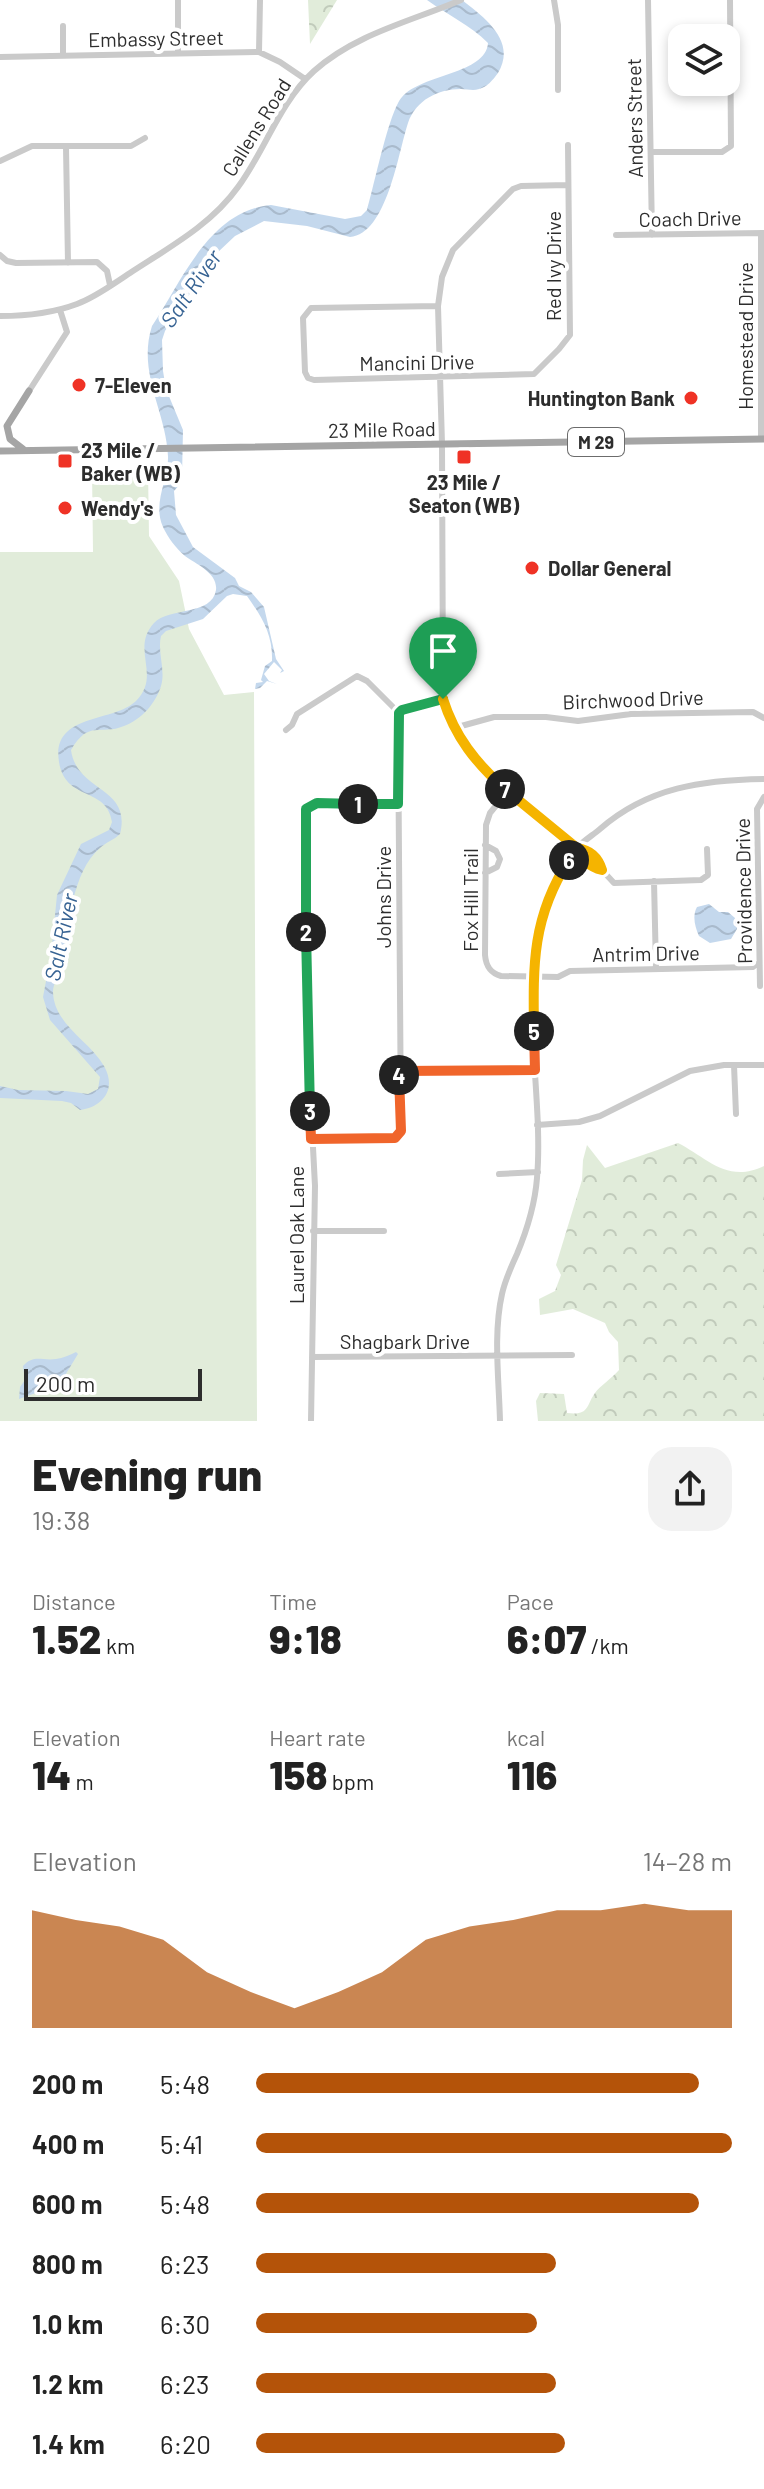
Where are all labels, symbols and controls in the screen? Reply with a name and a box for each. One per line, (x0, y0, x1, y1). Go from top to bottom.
map controls (668, 24, 740, 96)
button: layers (668, 24, 740, 96)
street label: Embassy Street (88, 25, 224, 51)
street label: Anders Street (621, 58, 647, 178)
street label: Callens Road (216, 74, 296, 180)
street label: Coach Drive (638, 205, 742, 231)
street label: Red Ivy Drive (541, 211, 565, 321)
water label: Salt River (154, 243, 227, 332)
street label: Homestead Drive (733, 262, 757, 410)
street label: Mancini Drive (359, 349, 475, 375)
place label: 7-Eleven (95, 373, 172, 397)
marker: 7-Eleven (70, 376, 88, 394)
place label: Huntington Bank (528, 386, 675, 410)
marker: Huntington Bank (682, 389, 700, 407)
street label: 23 Mile Road (328, 416, 436, 442)
road number: M 29 (568, 428, 624, 456)
place label: 23 Mile / Baker (WB) (81, 438, 180, 485)
marker: 23 Mile / Seaton (WB) (455, 448, 473, 466)
marker: 23 Mile / Baker (WB) (56, 452, 74, 470)
place label: 23 Mile / Seaton (WB) (409, 470, 519, 517)
place label: Wendy's (81, 496, 153, 520)
marker: Wendy's (56, 499, 74, 517)
place label: Dollar General (548, 556, 671, 580)
marker: Dollar General (523, 559, 541, 577)
pin (409, 617, 477, 699)
icon: arrive (421, 629, 465, 673)
street label: Birchwood Drive (562, 685, 704, 713)
pin: 7 (485, 769, 525, 809)
text: 7 (500, 776, 510, 802)
pin: 1 (338, 784, 378, 824)
text: 1 (354, 791, 362, 817)
street label: Providence Drive (730, 818, 756, 964)
pin: 6 (549, 840, 589, 880)
street label: Johns Drive (371, 846, 395, 948)
text: 6 (563, 847, 575, 873)
street label: Fox Hill Trail (458, 848, 482, 952)
water label: Salt River (38, 890, 82, 983)
pin: 2 (286, 912, 326, 952)
text: 2 (300, 919, 312, 945)
street label: Antrim Drive (592, 940, 700, 966)
pin: 5 (514, 1011, 554, 1051)
text: 5 (528, 1018, 540, 1044)
pin: 4 (379, 1055, 419, 1095)
text: 4 (392, 1062, 406, 1088)
pin: 3 (290, 1091, 330, 1131)
text: 3 (304, 1098, 316, 1124)
street label: Laurel Oak Lane (284, 1166, 308, 1304)
street label: Shagbark Drive (340, 1329, 470, 1353)
scale bar (24, 1365, 202, 1401)
text: 200 m (36, 1370, 95, 1396)
text: Evening run (32, 1447, 262, 1500)
button: share (648, 1447, 732, 1531)
text: 19:38 (32, 1504, 90, 1535)
text: Distance (32, 1588, 116, 1614)
text: Time (269, 1588, 317, 1614)
text: Pace (507, 1588, 554, 1614)
text: 1.52 (32, 1614, 101, 1662)
text: 9:18 (269, 1614, 342, 1662)
text: 6:07 (507, 1614, 586, 1662)
text: km (101, 1632, 135, 1658)
text: /km (586, 1632, 629, 1658)
text: Elevation (32, 1724, 121, 1750)
text: Heart rate (269, 1724, 366, 1750)
text: kcal (507, 1724, 545, 1750)
text: 14 (32, 1750, 71, 1798)
text: 158 (269, 1750, 327, 1798)
text: 116 (507, 1750, 557, 1798)
text: m (71, 1768, 94, 1794)
text: bpm (327, 1768, 374, 1794)
text: Elevation (32, 1845, 137, 1876)
text: 14–28 m (643, 1845, 732, 1876)
text: 200 m (32, 2068, 103, 2099)
text: 5:48 (160, 2068, 210, 2099)
text: 400 m (32, 2128, 104, 2159)
text: 5:41 (160, 2128, 203, 2159)
text: 600 m (32, 2188, 103, 2219)
text: 5:48 (160, 2188, 210, 2219)
text: 800 m (32, 2248, 103, 2279)
text: 6:23 (160, 2248, 209, 2279)
text: 1.0 km (32, 2308, 103, 2339)
text: 6:30 (160, 2308, 210, 2339)
text: 1.2 km (32, 2368, 104, 2399)
text: 6:23 (160, 2368, 209, 2399)
text: 1.4 km (32, 2428, 105, 2459)
text: 6:20 (160, 2428, 211, 2459)

